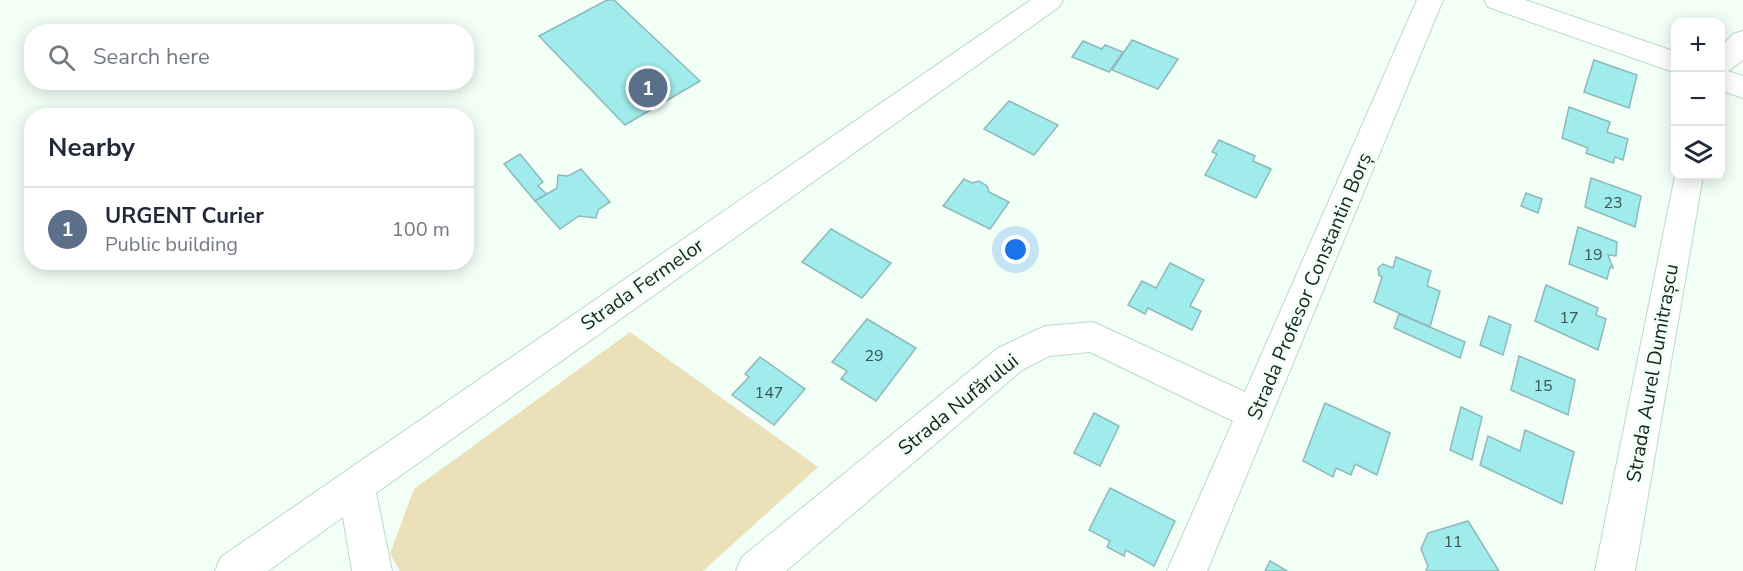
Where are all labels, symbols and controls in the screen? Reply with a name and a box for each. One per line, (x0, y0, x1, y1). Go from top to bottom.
map controls (1671, 18, 1725, 180)
button: + (1671, 18, 1725, 72)
search box (24, 24, 474, 90)
icon: search (45, 41, 78, 74)
text: Search here (93, 42, 210, 72)
pin: 1 (628, 66, 668, 110)
button: − (1671, 72, 1725, 126)
button: layers (1671, 126, 1725, 180)
text: Nearby (48, 130, 135, 165)
street label: Strada Profesor Constantin Borș (1241, 148, 1378, 424)
house number: 23 (1603, 192, 1623, 214)
text: URGENT Curier (105, 201, 264, 231)
text: 1 (62, 216, 74, 243)
text: 100 m (392, 216, 450, 243)
text: Public building (105, 231, 238, 258)
street label: Strada Fermelor (575, 232, 709, 337)
your location (1001, 235, 1030, 264)
house number: 19 (1583, 244, 1603, 266)
street label: Strada Aurel Dumitrașcu (1620, 262, 1685, 484)
house number: 17 (1559, 307, 1579, 329)
house number: 29 (864, 345, 884, 367)
street label: Strada Nufărului (892, 347, 1024, 461)
house number: 15 (1533, 375, 1553, 397)
house number: 147 (755, 382, 783, 404)
house number: 11 (1443, 531, 1463, 553)

